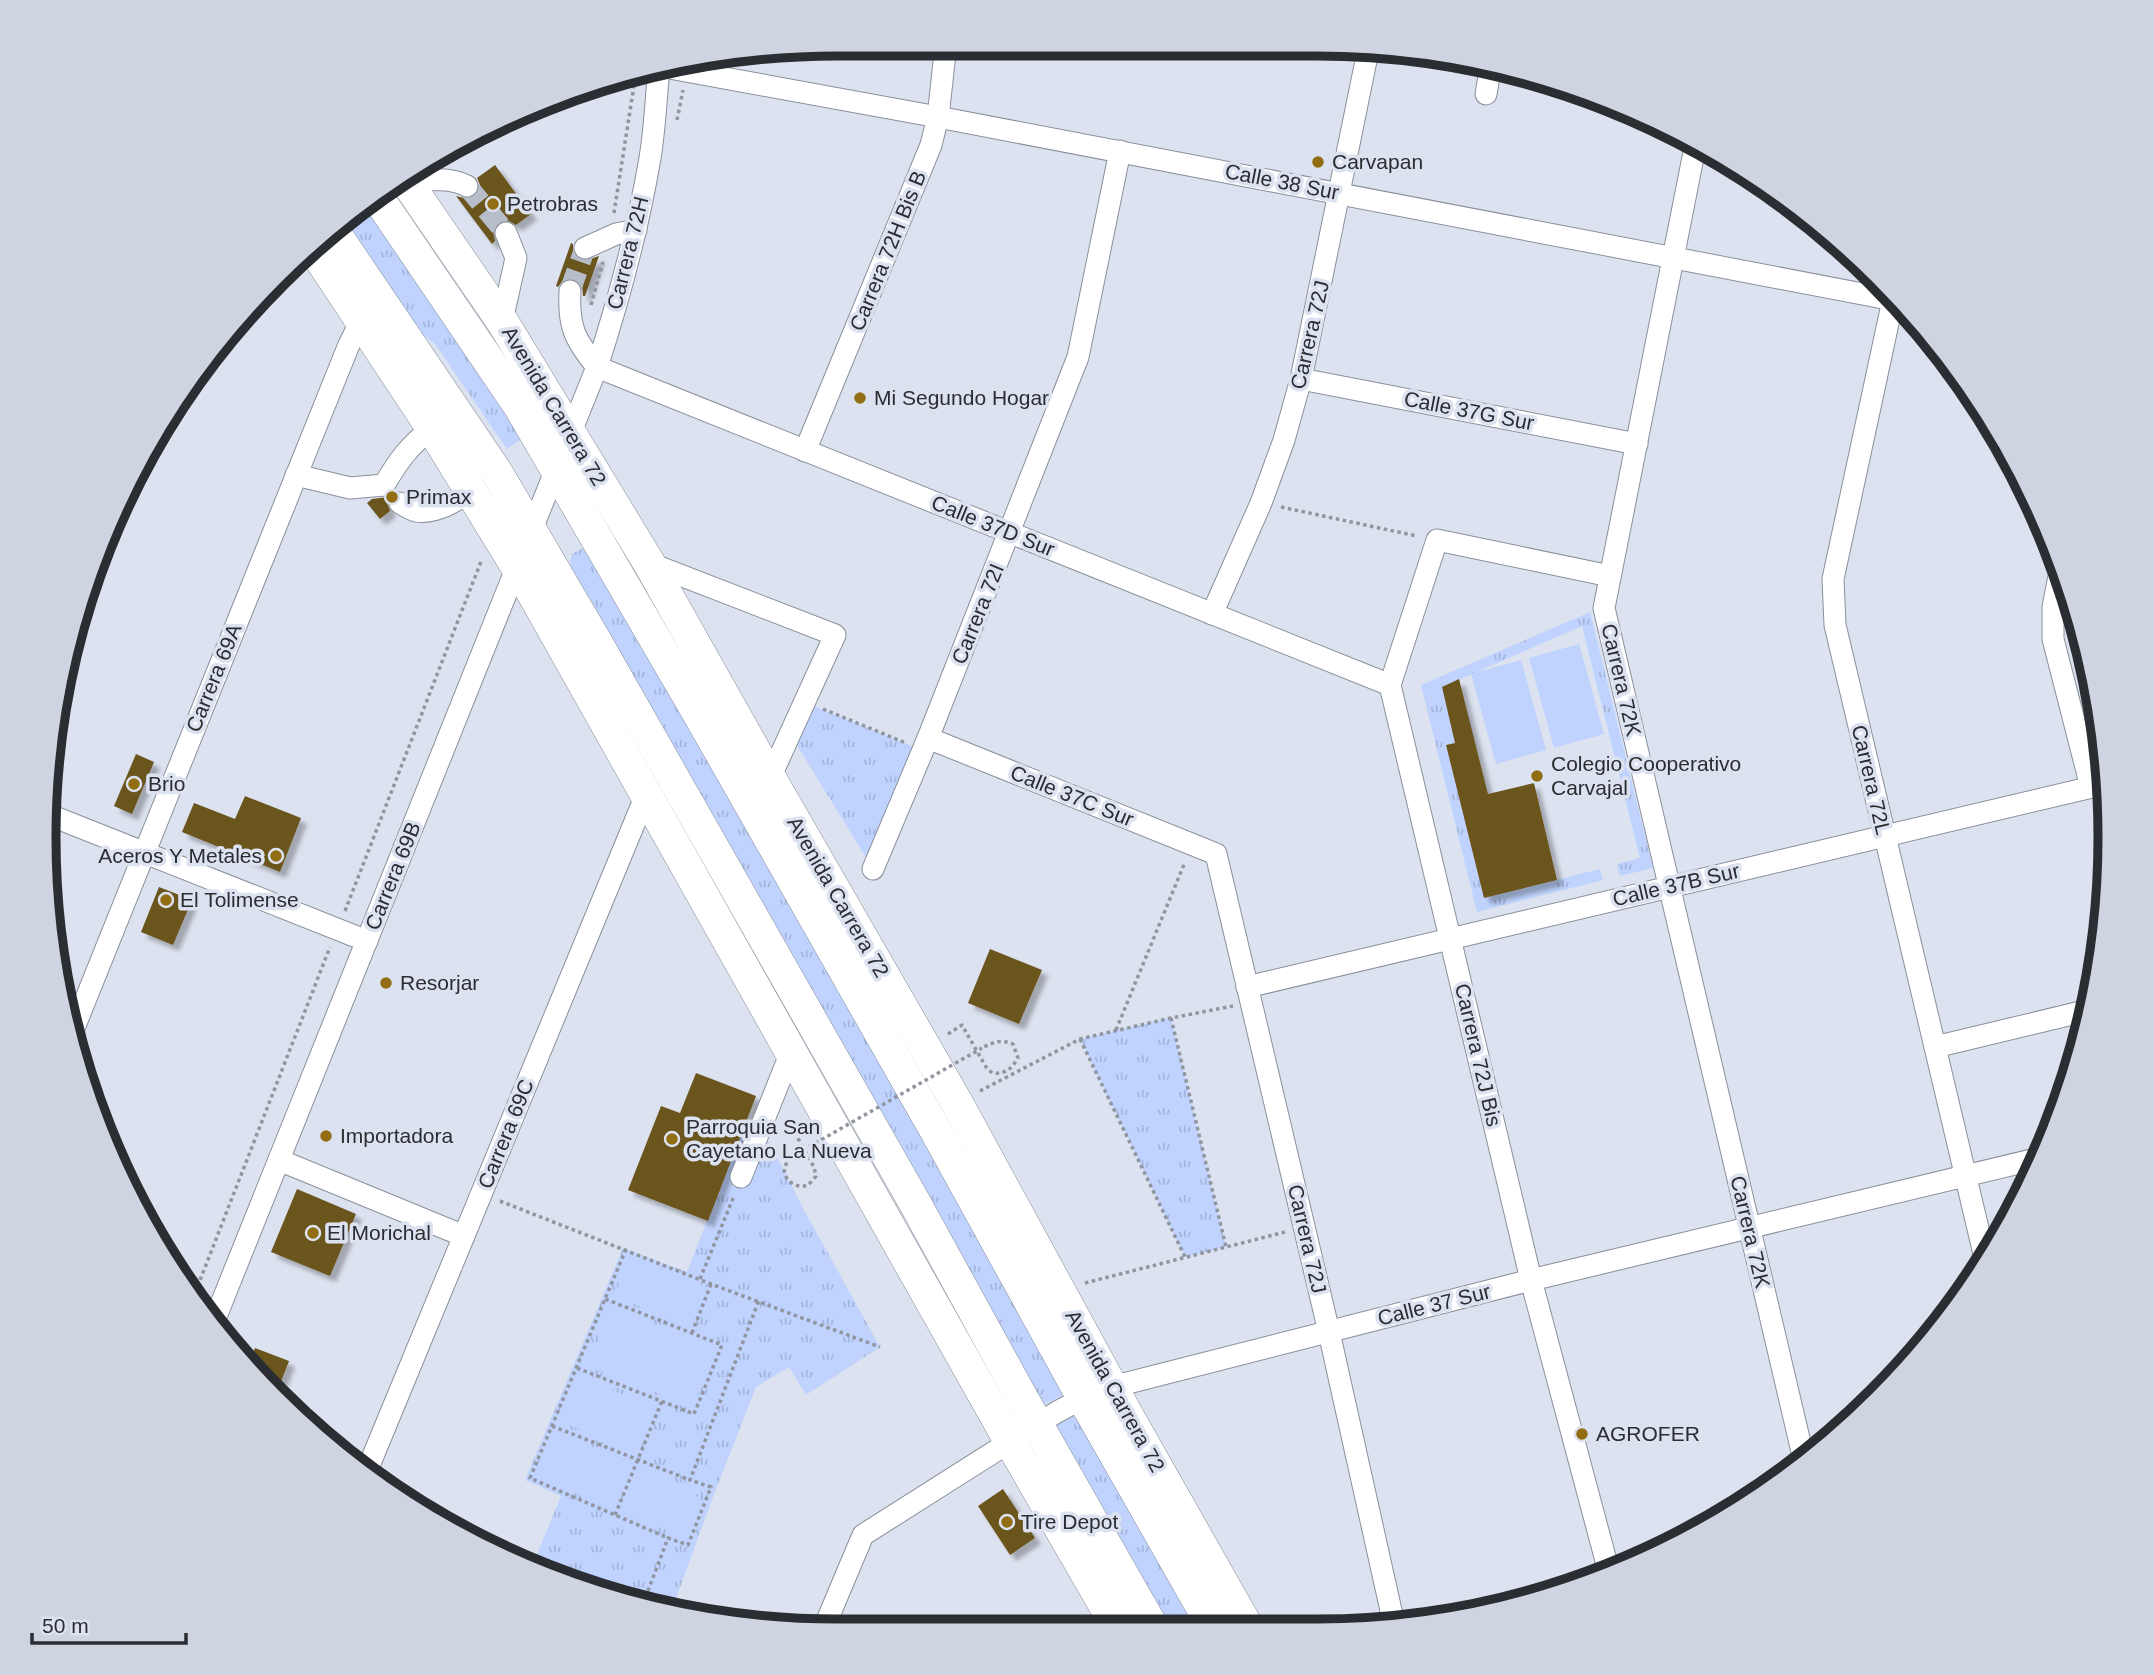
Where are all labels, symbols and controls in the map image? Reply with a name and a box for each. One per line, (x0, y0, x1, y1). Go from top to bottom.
place label: Carvapan (1332, 150, 1423, 173)
marker: Carvapan (1310, 154, 1326, 170)
street label: Calle 38 Sur (1223, 159, 1341, 204)
street label: Carrera 72H Bis B (845, 168, 930, 334)
place label: Petrobras (507, 192, 598, 215)
street label: Carrera 72H (602, 194, 653, 312)
marker: Petrobras (485, 196, 501, 212)
street label: Carrera 72J (1286, 278, 1333, 391)
street label: Avenida Carrera 72 (498, 322, 611, 490)
place label: Mi Segundo Hogar (874, 386, 1049, 409)
street label: Calle 37G Sur (1402, 387, 1536, 434)
marker: Mi Segundo Hogar (852, 390, 868, 406)
place label: Primax (406, 485, 472, 508)
marker: Primax (384, 489, 400, 505)
street label: Calle 37D Sur (928, 490, 1058, 561)
street label: Carrera 72I (947, 560, 1008, 667)
street label: Carrera 69A (181, 620, 246, 735)
street label: Carrera 72K (1597, 622, 1646, 738)
street label: Carrera 72L (1848, 723, 1895, 837)
place label: Colegio Cooperativo Carvajal (1551, 752, 1741, 799)
street label: Calle 37C Sur (1007, 760, 1137, 831)
marker: Colegio Cooperativo Carvajal (1529, 768, 1545, 784)
place label: Brio (148, 772, 185, 795)
marker: Brio (126, 776, 142, 792)
street label: Avenida Carrera 72 (783, 812, 894, 981)
street label: Carrera 69B (360, 818, 425, 933)
place label: Aceros Y Metales (98, 844, 262, 867)
marker: Aceros Y Metales (268, 848, 284, 864)
street label: Calle 37B Sur (1610, 859, 1742, 910)
place label: El Tolimense (180, 888, 299, 911)
marker: El Tolimense (158, 892, 174, 908)
place label: Resorjar (400, 971, 479, 994)
marker: Resorjar (378, 975, 394, 991)
street label: Carrera 72J Bis (1451, 981, 1506, 1129)
street label: Carrera 69C (473, 1076, 538, 1192)
place label: Parroquia San Cayetano La Nueva (686, 1115, 872, 1162)
place label: Importadora (340, 1124, 454, 1147)
marker: Importadora (318, 1128, 334, 1144)
marker: Parroquia San Cayetano La Nueva (664, 1131, 680, 1147)
street label: Carrera 72K (1726, 1174, 1775, 1290)
street label: Carrera 72J (1284, 1182, 1331, 1295)
place label: El Morichal (327, 1221, 431, 1244)
marker: El Morichal (305, 1225, 321, 1241)
street label: Calle 37 Sur (1375, 1279, 1493, 1330)
street label: Avenida Carrera 72 (1061, 1306, 1170, 1476)
place label: AGROFER (1596, 1422, 1700, 1445)
marker: AGROFER (1574, 1426, 1590, 1442)
place label: Tire Depot (1021, 1510, 1118, 1533)
marker: Tire Depot (999, 1514, 1015, 1530)
scale bar (32, 1602, 186, 1646)
text: 50 m (42, 1614, 89, 1637)

